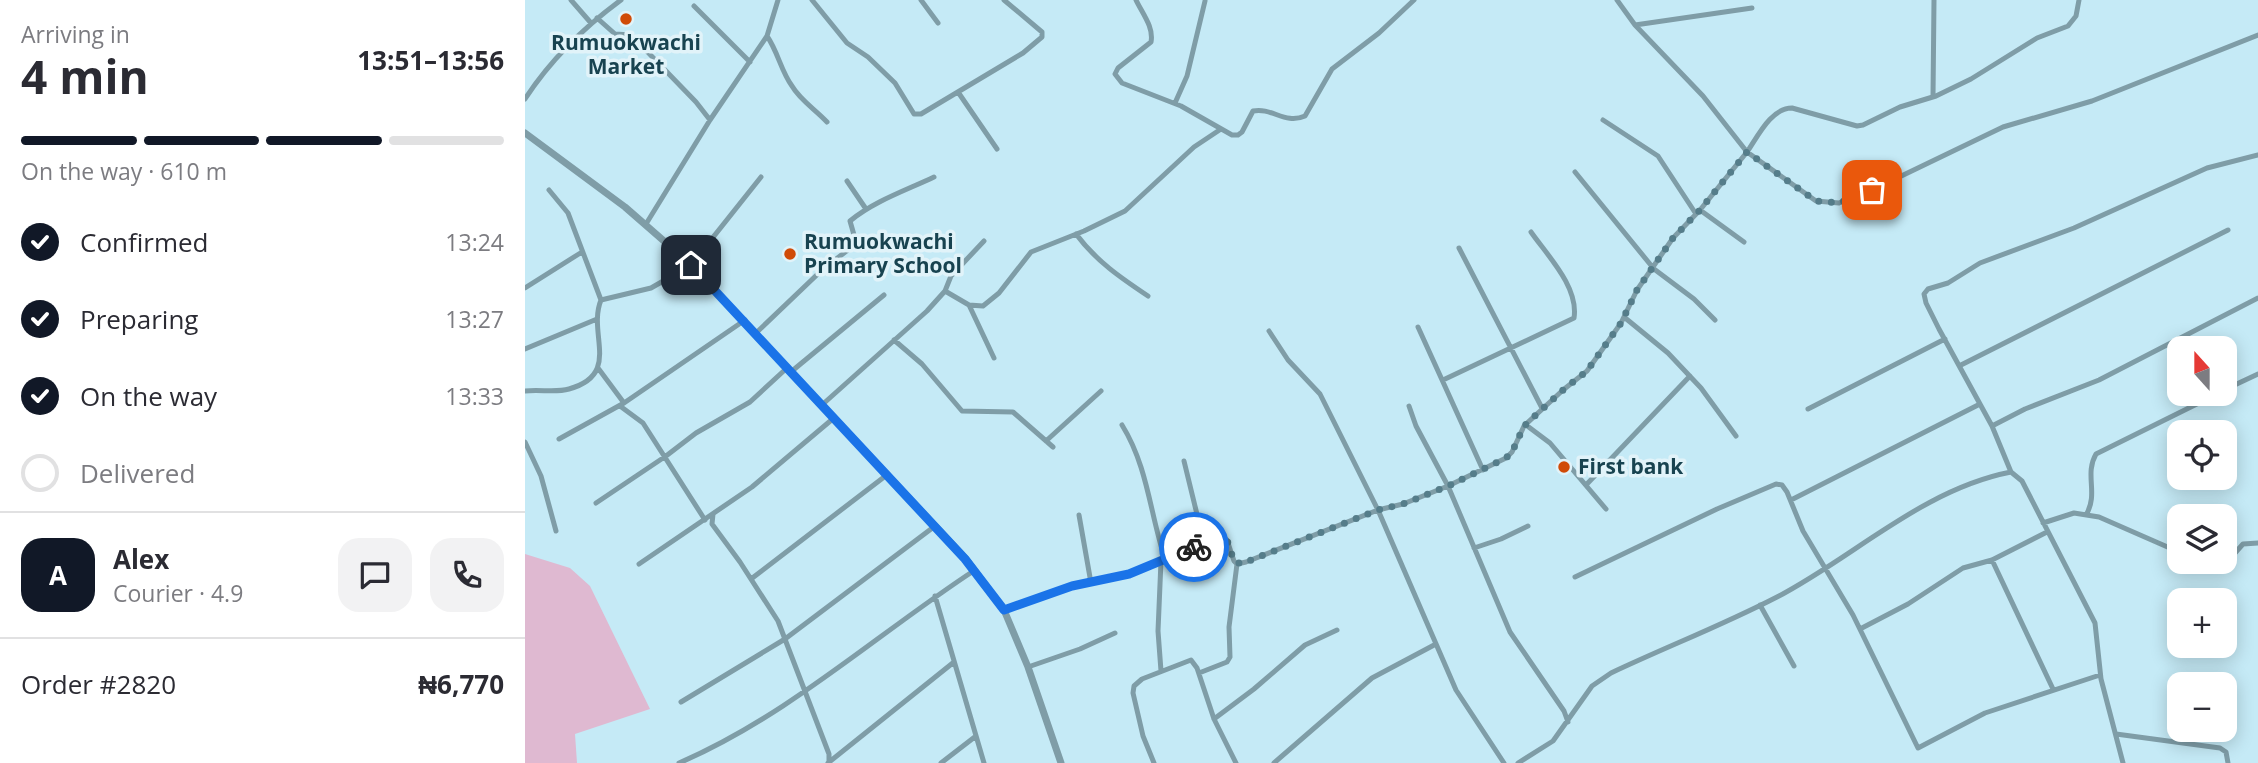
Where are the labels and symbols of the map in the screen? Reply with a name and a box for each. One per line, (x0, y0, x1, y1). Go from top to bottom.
marker: Rumuokwachi Market (618, 11, 634, 27)
place label: Rumuokwachi Market (551, 28, 701, 80)
pin (1842, 160, 1902, 220)
place label: Rumuokwachi Primary School (804, 227, 962, 279)
pin (661, 235, 721, 295)
marker: Rumuokwachi Primary School (782, 246, 798, 262)
north arrow (2167, 336, 2237, 406)
place label: First bank (1578, 452, 1684, 480)
marker: First bank (1556, 459, 1572, 475)
courier (1159, 512, 1229, 582)

